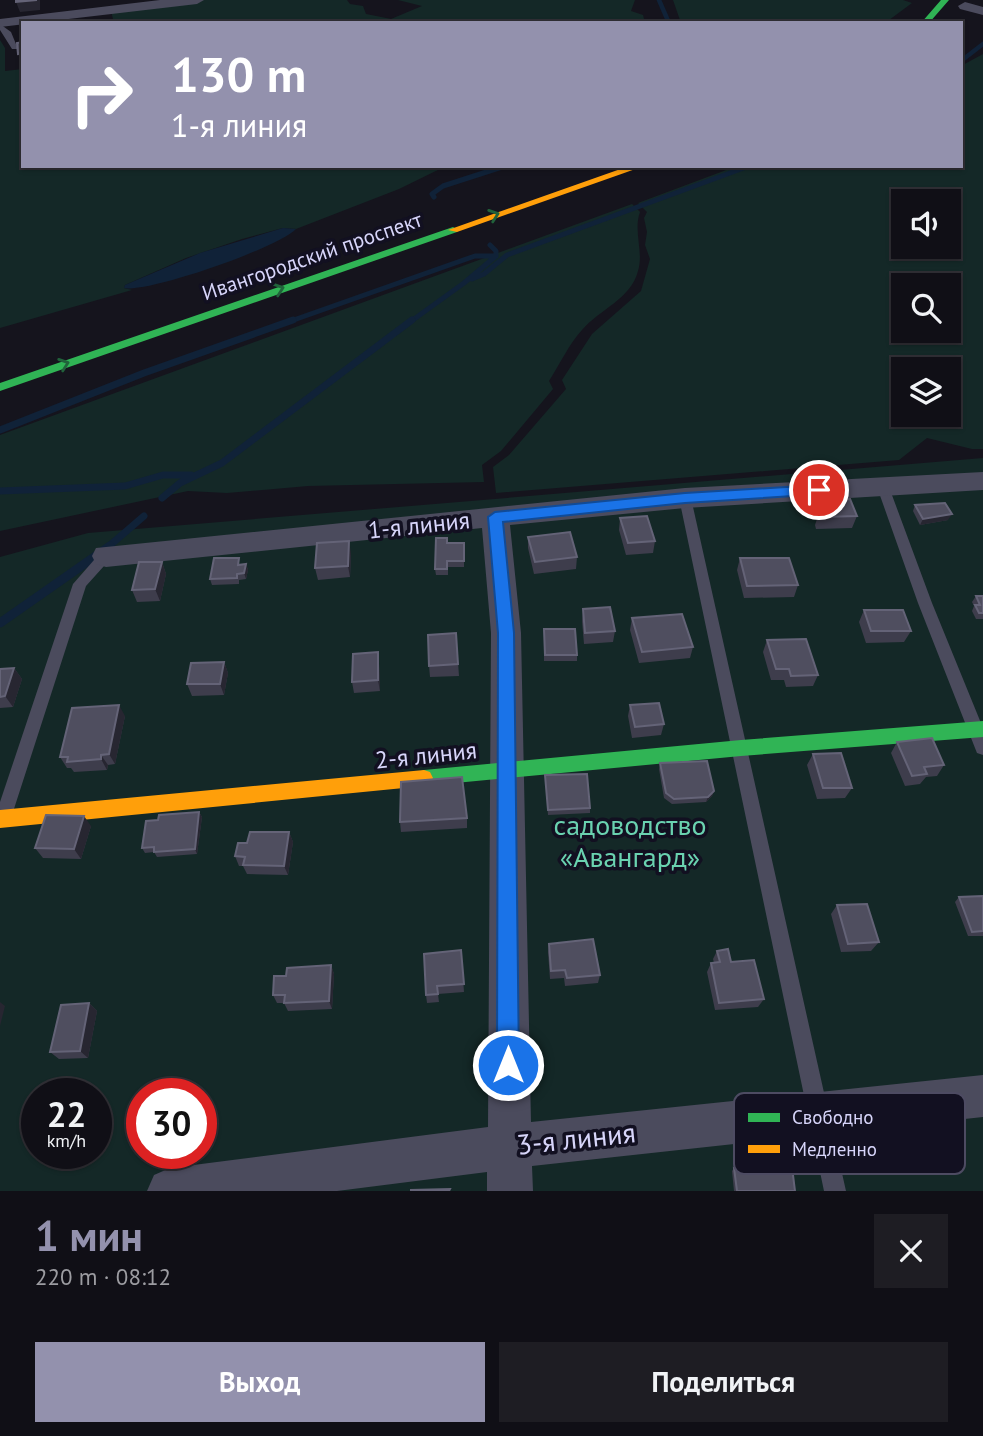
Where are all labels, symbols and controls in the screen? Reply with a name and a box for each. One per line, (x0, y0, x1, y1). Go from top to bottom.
text: 130 m (171, 42, 306, 106)
icon: right (56, 49, 147, 140)
text: 1-я линия (171, 104, 307, 146)
map controls (891, 189, 961, 427)
button: sound (891, 189, 961, 259)
street label: Ивангородский проспект (199, 205, 426, 306)
one-way arrow (488, 209, 500, 223)
button: search (891, 273, 961, 343)
one-way arrow (273, 283, 285, 297)
button: layers (891, 357, 961, 427)
one-way arrow (58, 358, 70, 372)
pin (789, 460, 849, 520)
icon: arrive (800, 471, 838, 509)
street label: 1-я линия (367, 504, 471, 546)
street label: 2-я линия (374, 734, 478, 776)
park label: садоводство «Авангард» (554, 806, 706, 875)
position arrow (471, 1028, 545, 1102)
speed limit sign: 30 (126, 1078, 217, 1169)
text: 22 (47, 1091, 86, 1137)
legend (734, 1093, 965, 1174)
text: Свободно (792, 1105, 874, 1129)
street label: 3-я линия (515, 1113, 637, 1163)
text: km/h (47, 1129, 86, 1152)
text: Медленно (792, 1137, 877, 1161)
text: 1 мин (35, 1208, 143, 1263)
button: close (874, 1214, 948, 1288)
text: 220 m · 08:12 (35, 1262, 171, 1291)
button: Выход (35, 1342, 485, 1422)
button: Поделиться (499, 1342, 948, 1422)

